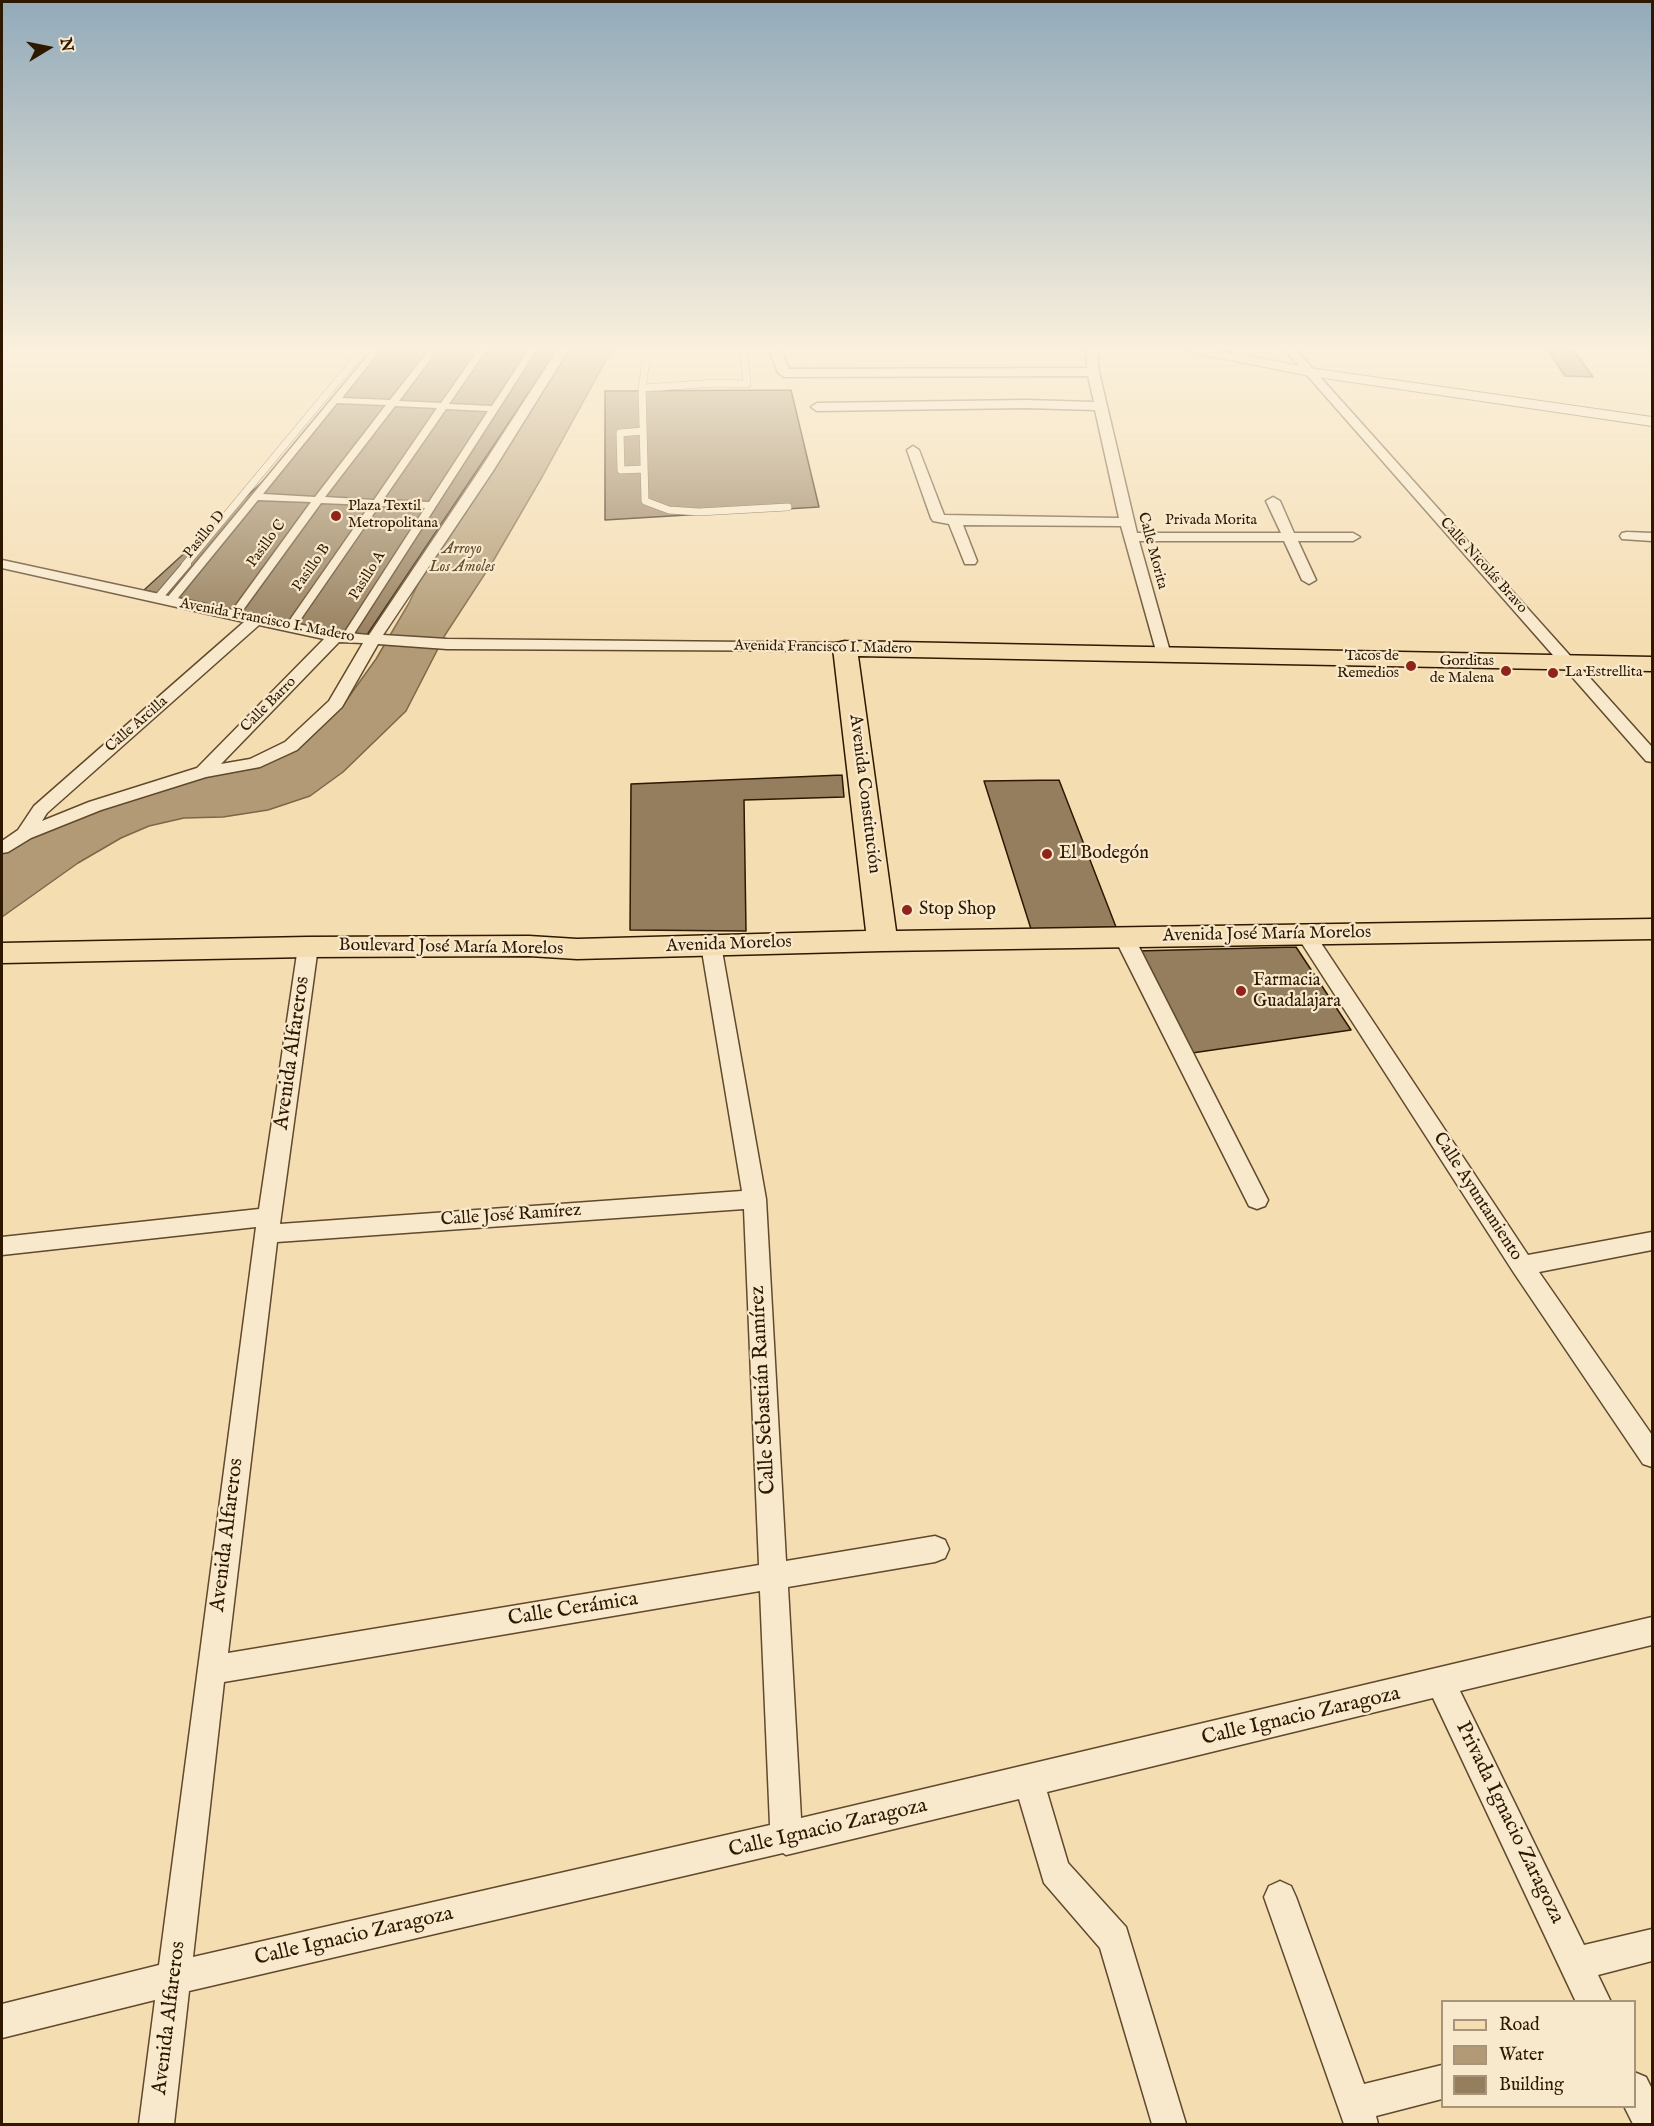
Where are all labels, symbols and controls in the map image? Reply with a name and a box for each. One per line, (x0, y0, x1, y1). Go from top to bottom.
north arrow (18, 18, 78, 78)
text: N (55, 36, 77, 53)
place label: Plaza Textil Metropolitana (348, 498, 438, 533)
street label: Pasillo D (180, 508, 230, 562)
marker: Plaza Textil Metropolitana (329, 509, 343, 523)
street label: Calle Morita (1133, 511, 1171, 591)
street label: Privada Morita (1165, 512, 1257, 530)
street label: Calle Nicolás Bravo (1435, 515, 1531, 617)
street label: Pasillo C (244, 517, 290, 571)
water label: Arroyo Los Amoles (429, 540, 495, 578)
street label: Pasillo B (289, 541, 335, 595)
street label: Pasillo A (346, 548, 390, 604)
street label: Avenida Francisco I. Madero (178, 595, 356, 647)
street label: Avenida Francisco I. Madero (734, 637, 912, 659)
place label: Tacos de Remedios (1337, 648, 1399, 683)
place label: Gorditas de Malena (1430, 653, 1494, 688)
marker: Tacos de Remedios (1404, 659, 1418, 673)
marker: Gorditas de Malena (1499, 664, 1513, 678)
place label: La Estrellita (1565, 664, 1642, 682)
marker: La Estrellita (1546, 666, 1560, 680)
street label: Calle Barro (238, 674, 300, 736)
street label: Calle Arcilla (102, 693, 172, 757)
street label: Avenida Constitución (844, 713, 884, 875)
place label: El Bodegón (1059, 843, 1149, 865)
marker: El Bodegón (1040, 847, 1054, 861)
place label: Stop Shop (919, 899, 996, 921)
marker: Stop Shop (900, 903, 914, 917)
street label: Avenida José María Morelos (1163, 922, 1371, 948)
street label: Avenida Morelos (666, 932, 792, 958)
street label: Boulevard José María Morelos (338, 935, 564, 961)
place label: Farmacia Guadalajara (1253, 970, 1341, 1012)
street label: Avenida Alfareros (270, 975, 316, 1131)
marker: Farmacia Guadalajara (1234, 984, 1248, 998)
street label: Calle Ayuntamiento (1428, 1129, 1526, 1265)
street label: Calle José Ramírez (440, 1200, 582, 1232)
street label: Calle Sebastián Ramírez (746, 1285, 782, 1495)
street label: Avenida Alfareros (206, 1457, 250, 1613)
street label: Calle Cerámica (506, 1587, 640, 1633)
street label: Calle Ignacio Zaragoza (1199, 1682, 1403, 1752)
street label: Privada Ignacio Zaragoza (1449, 1718, 1569, 1928)
street label: Calle Ignacio Zaragoza (726, 1794, 930, 1864)
street label: Calle Ignacio Zaragoza (252, 1902, 456, 1972)
street label: Avenida Alfareros (148, 1940, 192, 2096)
legend (1441, 2000, 1636, 2108)
text: Road (1499, 2014, 1540, 2037)
text: Water (1499, 2044, 1544, 2067)
text: Building (1499, 2074, 1564, 2097)

